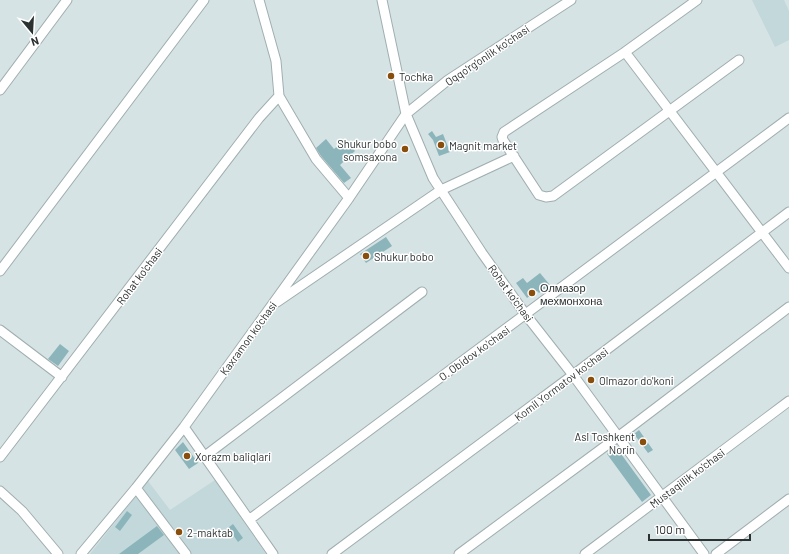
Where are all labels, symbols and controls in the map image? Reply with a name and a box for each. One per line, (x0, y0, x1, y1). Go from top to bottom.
north arrow (12, 12, 52, 52)
street label: Oqqo'rg'onlik ko'chasi (442, 22, 532, 88)
text: N (30, 35, 41, 49)
place label: Tochka (399, 70, 433, 83)
marker: Tochka (386, 71, 396, 81)
place label: Shukur bobo somsaxona (337, 137, 397, 163)
place label: Magnit market (449, 139, 517, 152)
marker: Magnit market (436, 140, 446, 150)
marker: Shukur bobo somsaxona (400, 144, 410, 154)
street label: Rohat ko'chasi (113, 245, 165, 307)
place label: Shukur bobo (374, 250, 434, 263)
marker: Shukur bobo (361, 251, 371, 261)
street label: Rohat ko'chasi (486, 262, 536, 324)
place label: Олмазор мехмонхона (540, 281, 603, 307)
marker: Олмазор мехмонхона (527, 288, 537, 298)
street label: Kaxramon ko'chasi (217, 299, 279, 377)
street label: O. Obidov ko'chasi (436, 323, 512, 383)
street label: Komil Yormatov ko'chasi (512, 344, 611, 423)
place label: Olmazor do'koni (599, 374, 674, 387)
marker: Olmazor do'koni (586, 375, 596, 385)
place label: Asl Toshkent Norin (575, 430, 635, 456)
marker: Asl Toshkent Norin (638, 437, 648, 447)
street label: Mustaqillik ko'chasi (647, 445, 727, 510)
place label: Xorazm baliqlari (195, 450, 271, 463)
marker: Xorazm baliqlari (182, 451, 192, 461)
scale bar (649, 516, 750, 542)
text: 100 m (655, 522, 685, 536)
place label: 2-maktab (187, 526, 233, 539)
marker: 2-maktab (174, 527, 184, 537)

